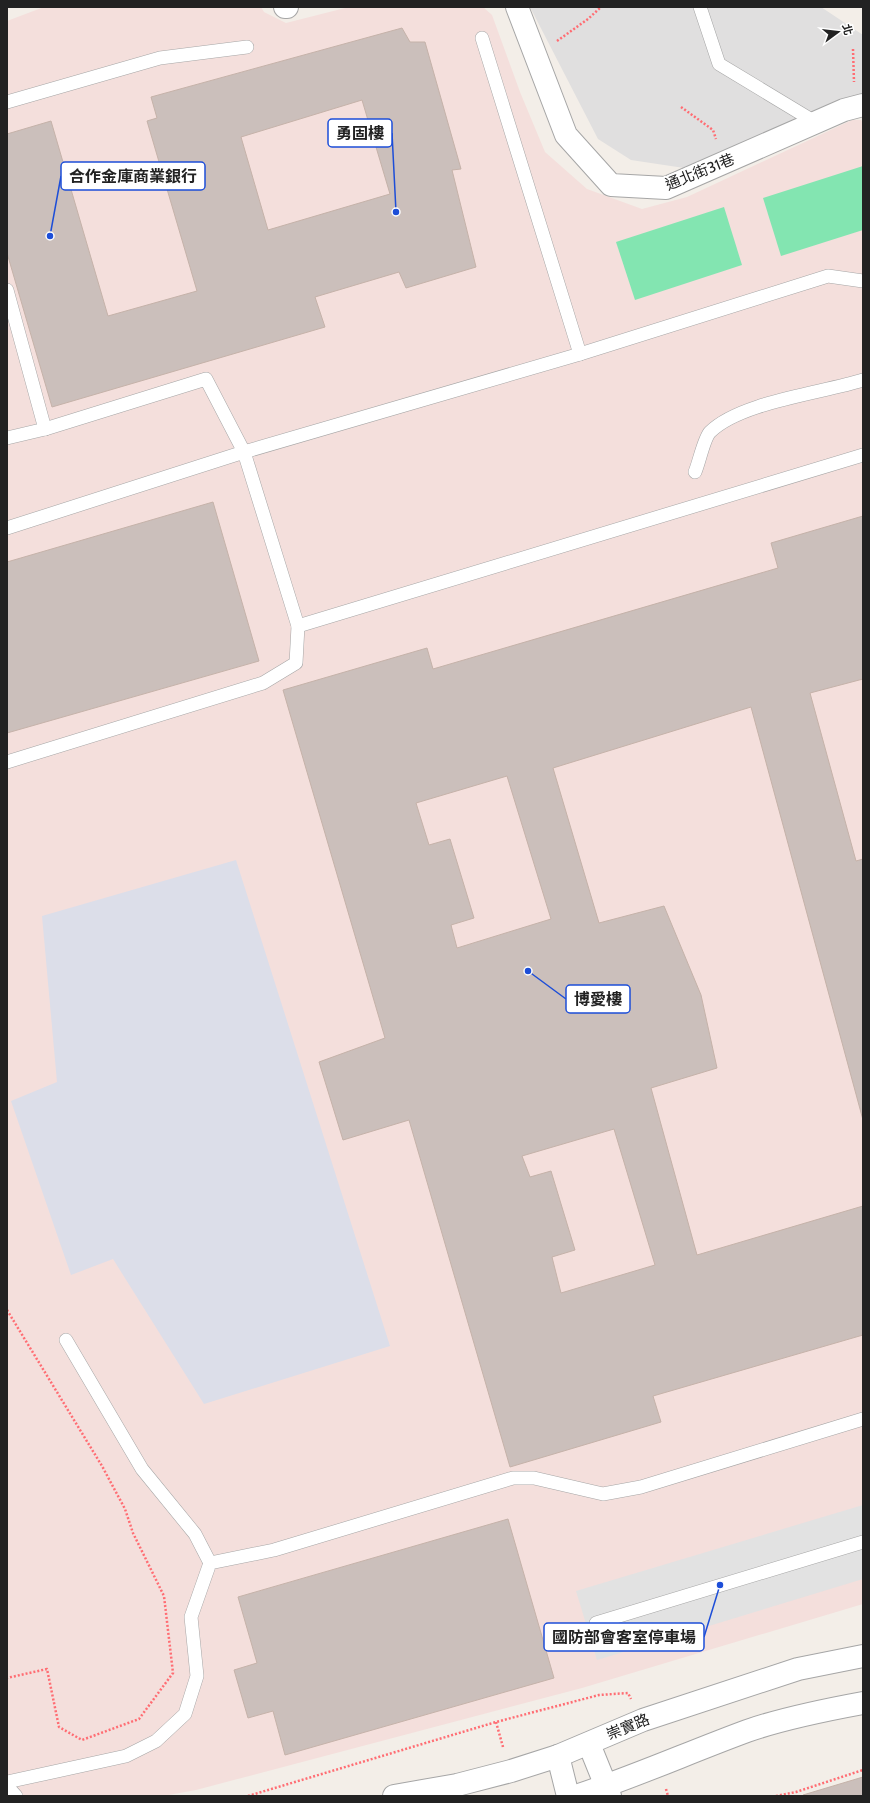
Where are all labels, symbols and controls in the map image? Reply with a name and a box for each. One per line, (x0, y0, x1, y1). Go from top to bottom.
north arrow (818, 12, 858, 52)
text: 北 (839, 22, 856, 37)
callout: 勇固樓 (328, 119, 392, 147)
text: 勇固樓 (336, 124, 384, 143)
street label: 通北街31巷 (663, 150, 737, 194)
callout: 合作金庫商業銀行 (61, 162, 205, 190)
text: 合作金庫商業銀行 (69, 167, 197, 186)
callout: 博愛樓 (566, 985, 630, 1013)
text: 博愛樓 (574, 990, 622, 1009)
callout: 國防部會客室停車場 (544, 1623, 704, 1651)
text: 國防部會客室停車場 (552, 1628, 696, 1647)
street label: 崇實路 (604, 1710, 652, 1744)

